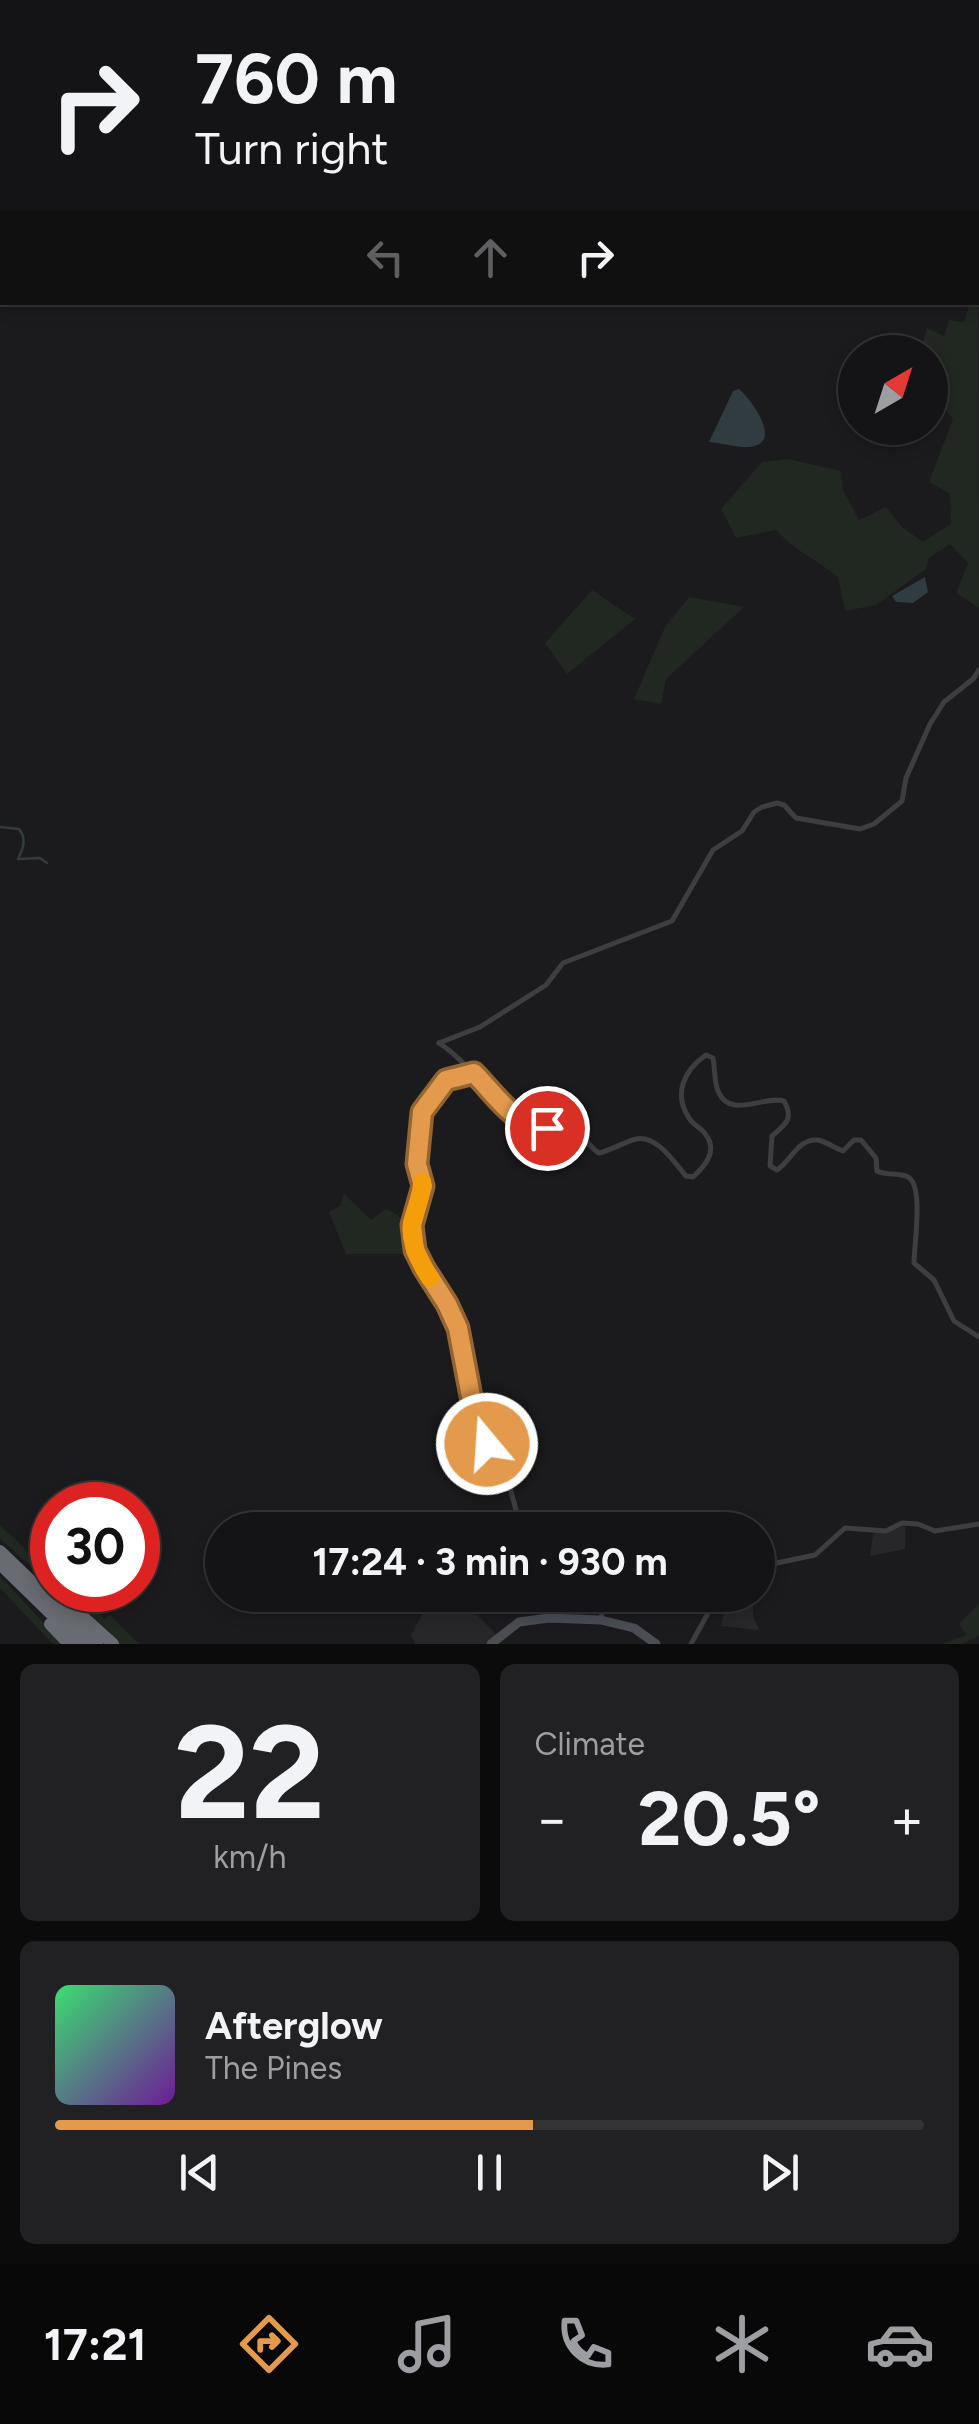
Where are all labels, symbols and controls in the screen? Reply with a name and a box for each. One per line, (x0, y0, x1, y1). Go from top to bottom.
text: 760 m (195, 36, 398, 121)
icon: right (30, 40, 160, 170)
text: Turn right (195, 121, 388, 175)
icon: left (358, 230, 413, 285)
icon: ahead (463, 230, 518, 285)
icon: right (568, 230, 623, 285)
north arrow (838, 335, 948, 445)
map controls (838, 335, 948, 445)
pin (505, 1086, 590, 1171)
icon: arrive (520, 1101, 575, 1156)
position arrow (435, 1392, 539, 1496)
speed limit sign: 30 (30, 1482, 160, 1612)
text: 17:24 · 3 min · 930 m (312, 1539, 668, 1585)
text: 22 (174, 1695, 325, 1851)
text: Climate (535, 1725, 645, 1763)
text: 20.5° (638, 1774, 821, 1864)
text: − (535, 1786, 569, 1852)
text: + (890, 1786, 924, 1852)
text: km/h (213, 1838, 286, 1876)
text: Afterglow (205, 2003, 383, 2049)
text: The Pines (205, 2049, 342, 2087)
icon: previous (172, 2145, 227, 2200)
icon: pause (462, 2145, 517, 2200)
icon: next (752, 2145, 807, 2200)
icon: directions (234, 2309, 304, 2379)
icon: music (392, 2309, 462, 2379)
icon: phone (550, 2309, 620, 2379)
icon: climate (707, 2309, 777, 2379)
icon: car (865, 2309, 935, 2379)
text: 17:21 (44, 2317, 146, 2371)

